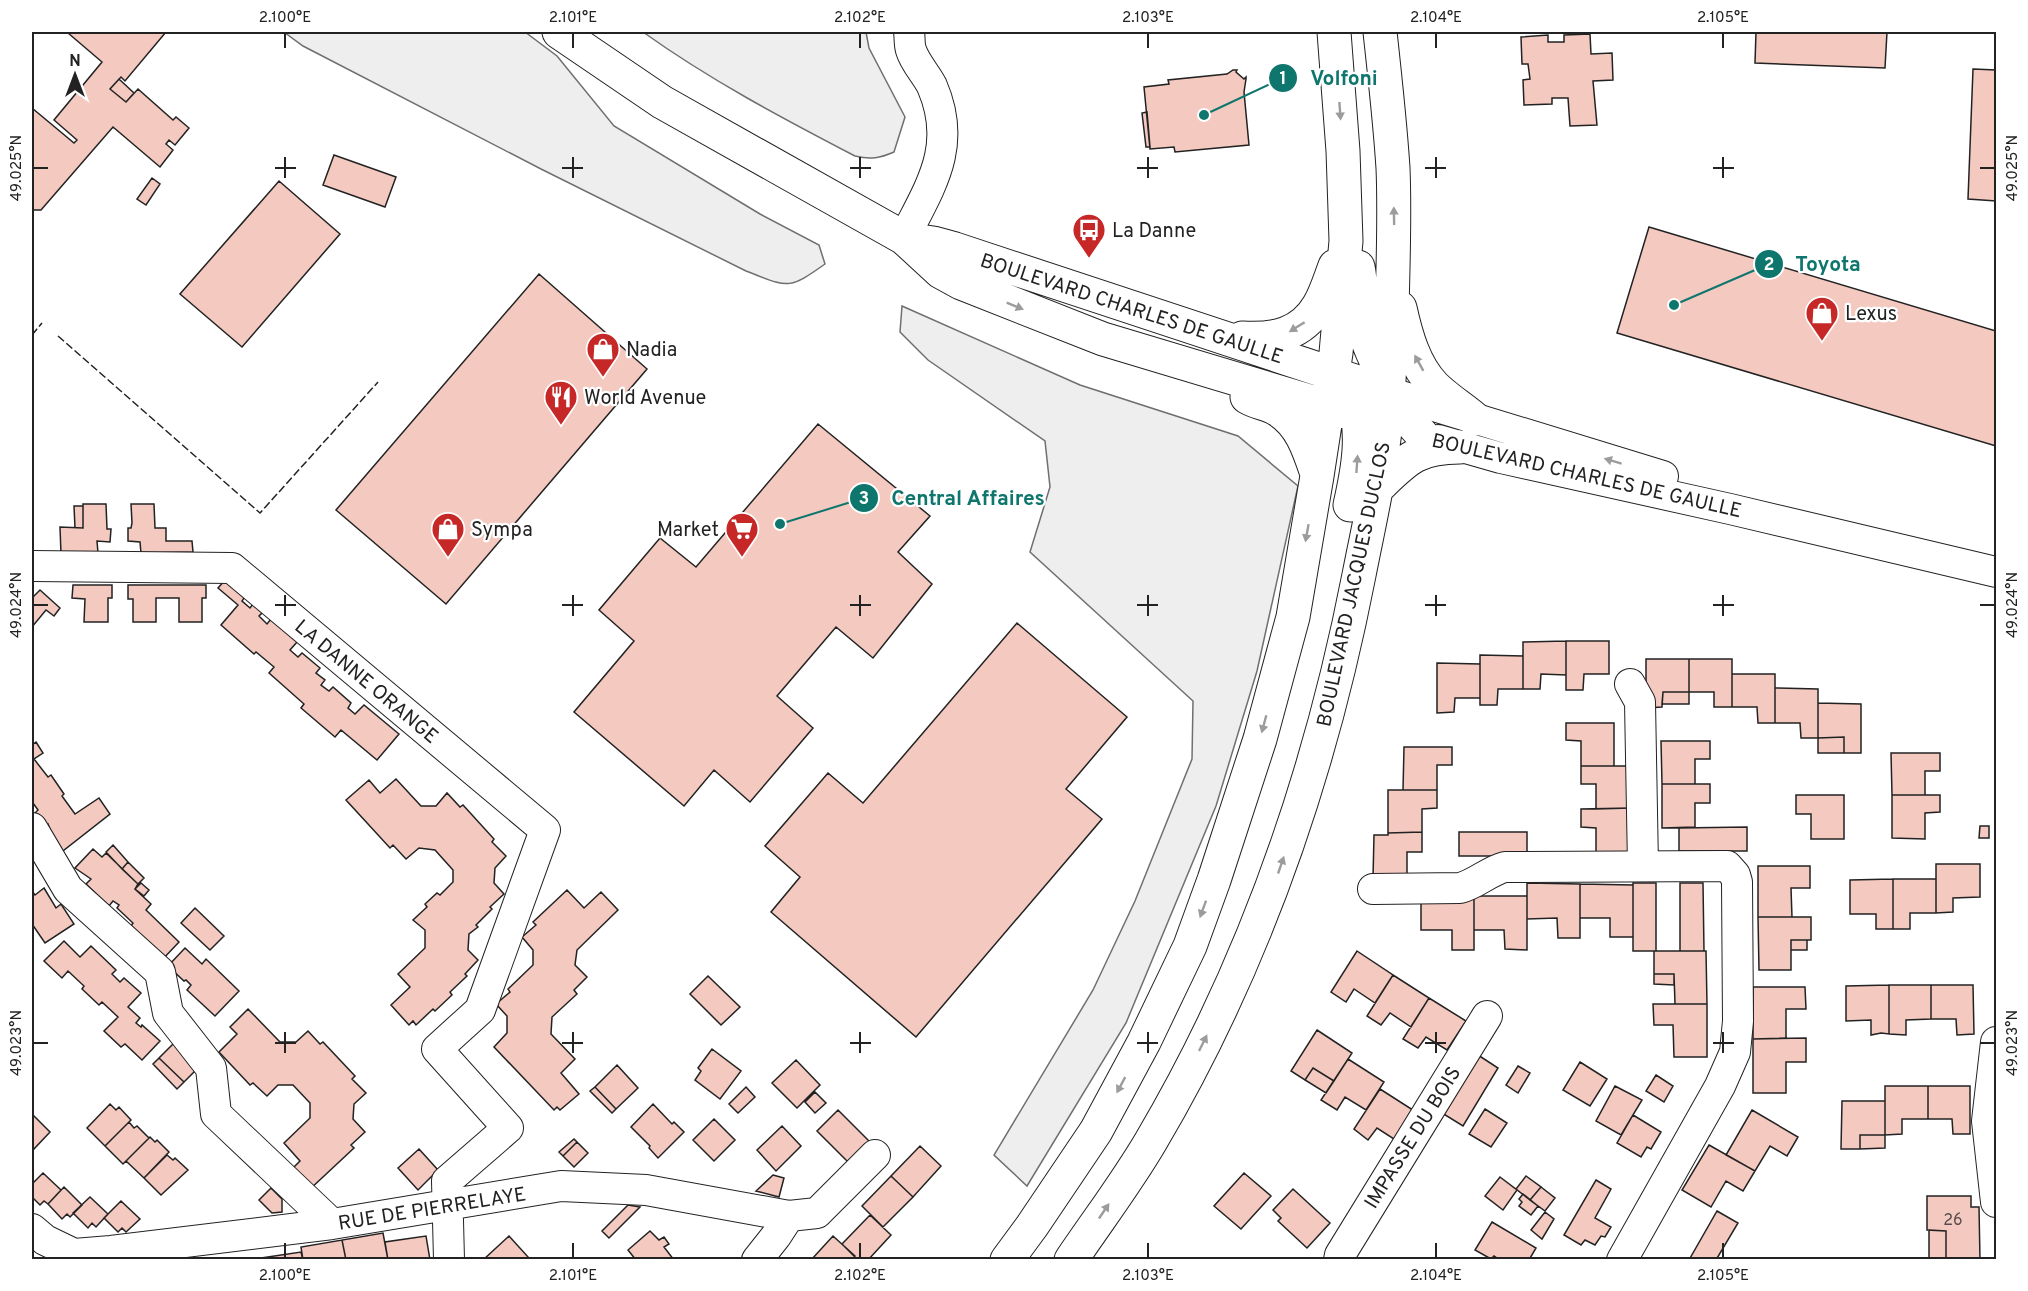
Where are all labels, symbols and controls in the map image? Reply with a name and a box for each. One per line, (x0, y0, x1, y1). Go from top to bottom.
text: 2.100°E (259, 9, 311, 28)
text: 2.101°E (549, 9, 597, 28)
text: 2.102°E (834, 9, 886, 28)
text: 2.103°E (1122, 9, 1174, 28)
text: 2.104°E (1410, 9, 1462, 28)
text: 2.105°E (1697, 9, 1749, 28)
north arrow (45, 45, 105, 105)
text: N (69, 52, 81, 72)
callout: Volfoni (1268, 58, 1389, 97)
text: Volfoni (1310, 66, 1378, 93)
text: 1 (1279, 68, 1287, 91)
one-way arrow (1335, 101, 1345, 120)
text: 49.025°N (8, 135, 27, 201)
text: 49.025°N (2004, 135, 2023, 201)
one-way arrow (1389, 206, 1398, 225)
bus stop icon: La Danne (1071, 212, 1107, 259)
place label: La Danne (1112, 219, 1196, 245)
callout: Toyota (1754, 244, 1873, 283)
street label: BOULEVARD CHARLES DE GAULLE (976, 249, 1286, 371)
text: Toyota (1795, 252, 1861, 279)
text: 2 (1763, 254, 1775, 277)
shop icon: Lexus (1804, 295, 1840, 342)
one-way arrow (1007, 301, 1025, 311)
place label: Lexus (1845, 302, 1897, 328)
one-way arrow (1289, 321, 1305, 332)
shop icon: Nadia (585, 331, 621, 378)
place label: Nadia (626, 338, 677, 364)
one-way arrow (1414, 355, 1425, 371)
restaurant icon: World Avenue (543, 379, 579, 426)
place label: World Avenue (584, 386, 706, 412)
street label: BOULEVARD CHARLES DE GAULLE (1429, 429, 1744, 525)
street label: BOULEVARD JACQUES DUCLOS (1312, 440, 1398, 729)
one-way arrow (1352, 455, 1362, 474)
one-way arrow (1604, 455, 1622, 465)
callout: Central Affaires (849, 478, 1058, 517)
text: Central Affaires (891, 486, 1045, 513)
text: 3 (859, 488, 869, 511)
shop icon: Sympa (430, 511, 466, 558)
supermarket icon: Market (724, 511, 760, 558)
place label: Sympa (471, 518, 533, 544)
place label: Market (657, 518, 719, 544)
one-way arrow (1302, 524, 1311, 543)
text: 49.024°N (8, 572, 27, 638)
text: 49.024°N (2004, 572, 2023, 638)
street label: LA DANNE ORANGE (288, 615, 443, 750)
one-way arrow (1259, 714, 1269, 733)
one-way arrow (1277, 856, 1287, 874)
one-way arrow (1198, 900, 1208, 918)
text: 49.023°N (8, 1010, 27, 1076)
text: 49.023°N (2004, 1010, 2023, 1076)
one-way arrow (1198, 1035, 1208, 1052)
street label: IMPASSE DU BOIS (1359, 1062, 1468, 1214)
one-way arrow (1116, 1077, 1126, 1094)
street label: RUE DE PIERRELAYE (336, 1182, 528, 1238)
one-way arrow (1098, 1203, 1109, 1219)
house number: 26 (1943, 1211, 1963, 1231)
text: 2.100°E (259, 1267, 311, 1286)
text: 2.101°E (549, 1267, 597, 1286)
text: 2.102°E (834, 1267, 886, 1286)
text: 2.103°E (1122, 1267, 1174, 1286)
text: 2.104°E (1410, 1267, 1462, 1286)
text: 2.105°E (1697, 1267, 1749, 1286)

